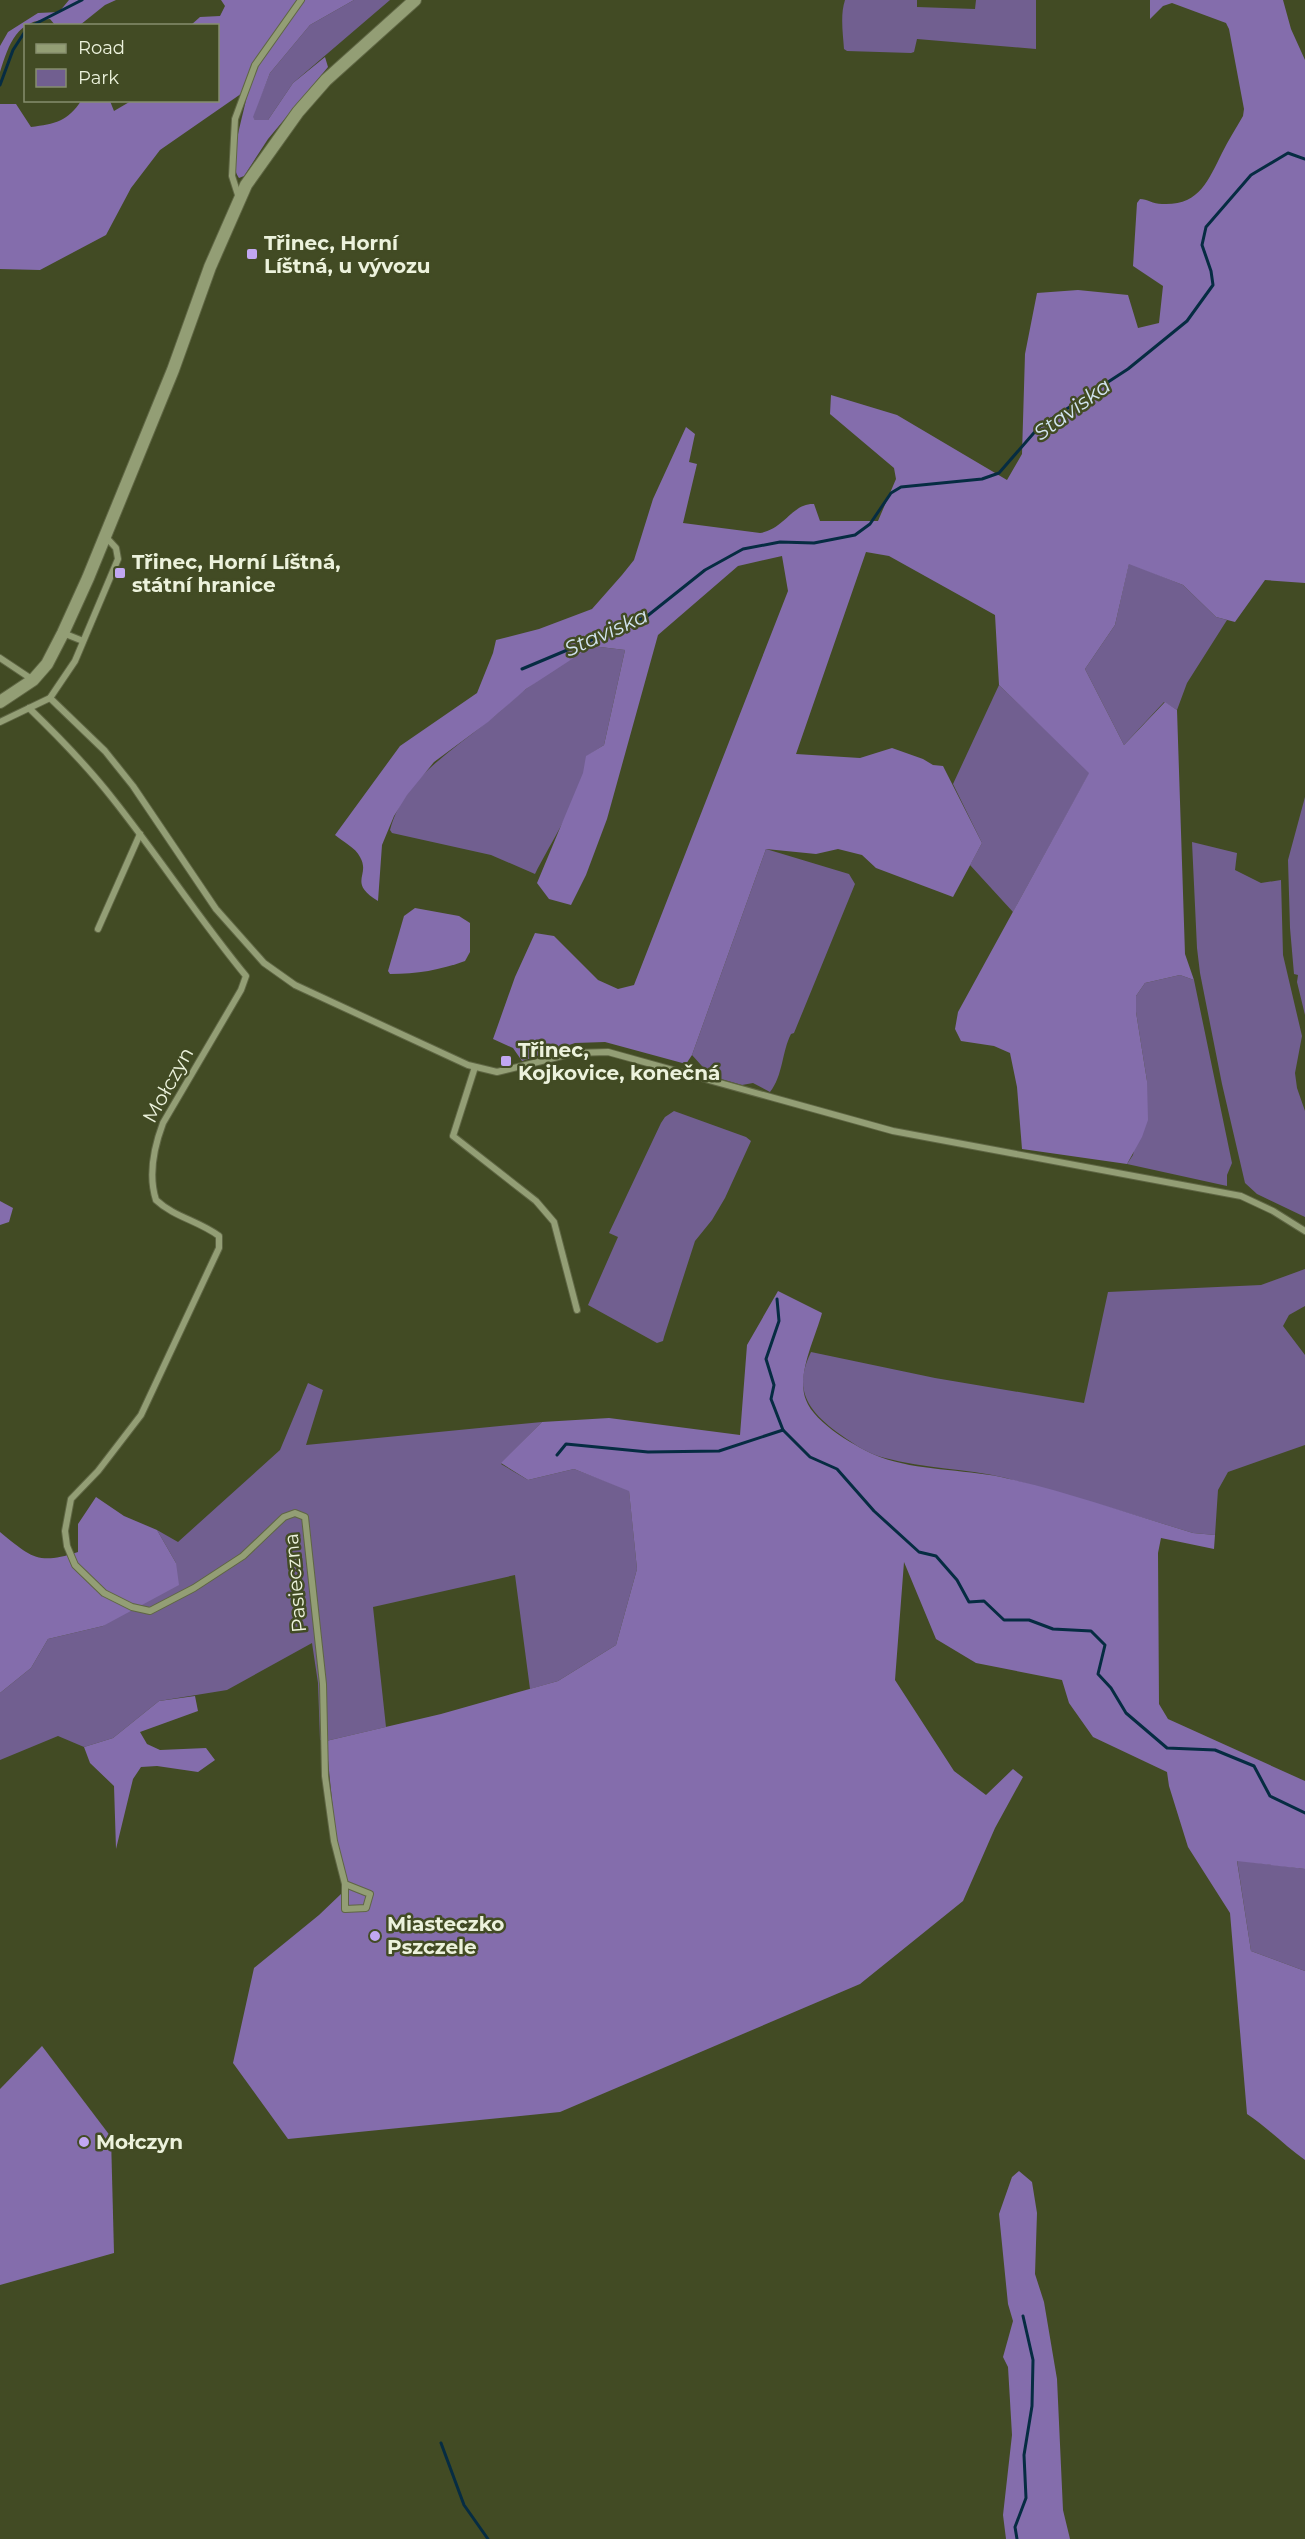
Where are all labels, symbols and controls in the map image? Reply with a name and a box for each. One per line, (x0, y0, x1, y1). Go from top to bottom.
legend (24, 24, 219, 102)
text: Road (78, 37, 125, 59)
text: Park (78, 67, 119, 89)
place label: Třinec, Horní Líštná, u vývozu (264, 231, 430, 278)
marker: Třinec, Horní Líštná, u vývozu (245, 247, 259, 261)
water label: Staviska (1029, 373, 1115, 445)
place label: Třinec, Horní Líštná, státní hranice (132, 550, 340, 597)
marker: Třinec, Horní Líštná, státní hranice (113, 566, 127, 580)
water label: Staviska (560, 603, 652, 661)
place label: Třinec, Kojkovice, konečná (518, 1038, 720, 1085)
street label: Mołczyn (137, 1043, 199, 1127)
marker: Třinec, Kojkovice, konečná (499, 1054, 513, 1068)
street label: Pasieczna (279, 1532, 311, 1634)
place label: Miasteczko Pszczele (387, 1912, 504, 1959)
marker: Miasteczko Pszczele (368, 1929, 382, 1943)
place label: Mołczyn (96, 2130, 183, 2154)
marker: Mołczyn (77, 2135, 91, 2149)

